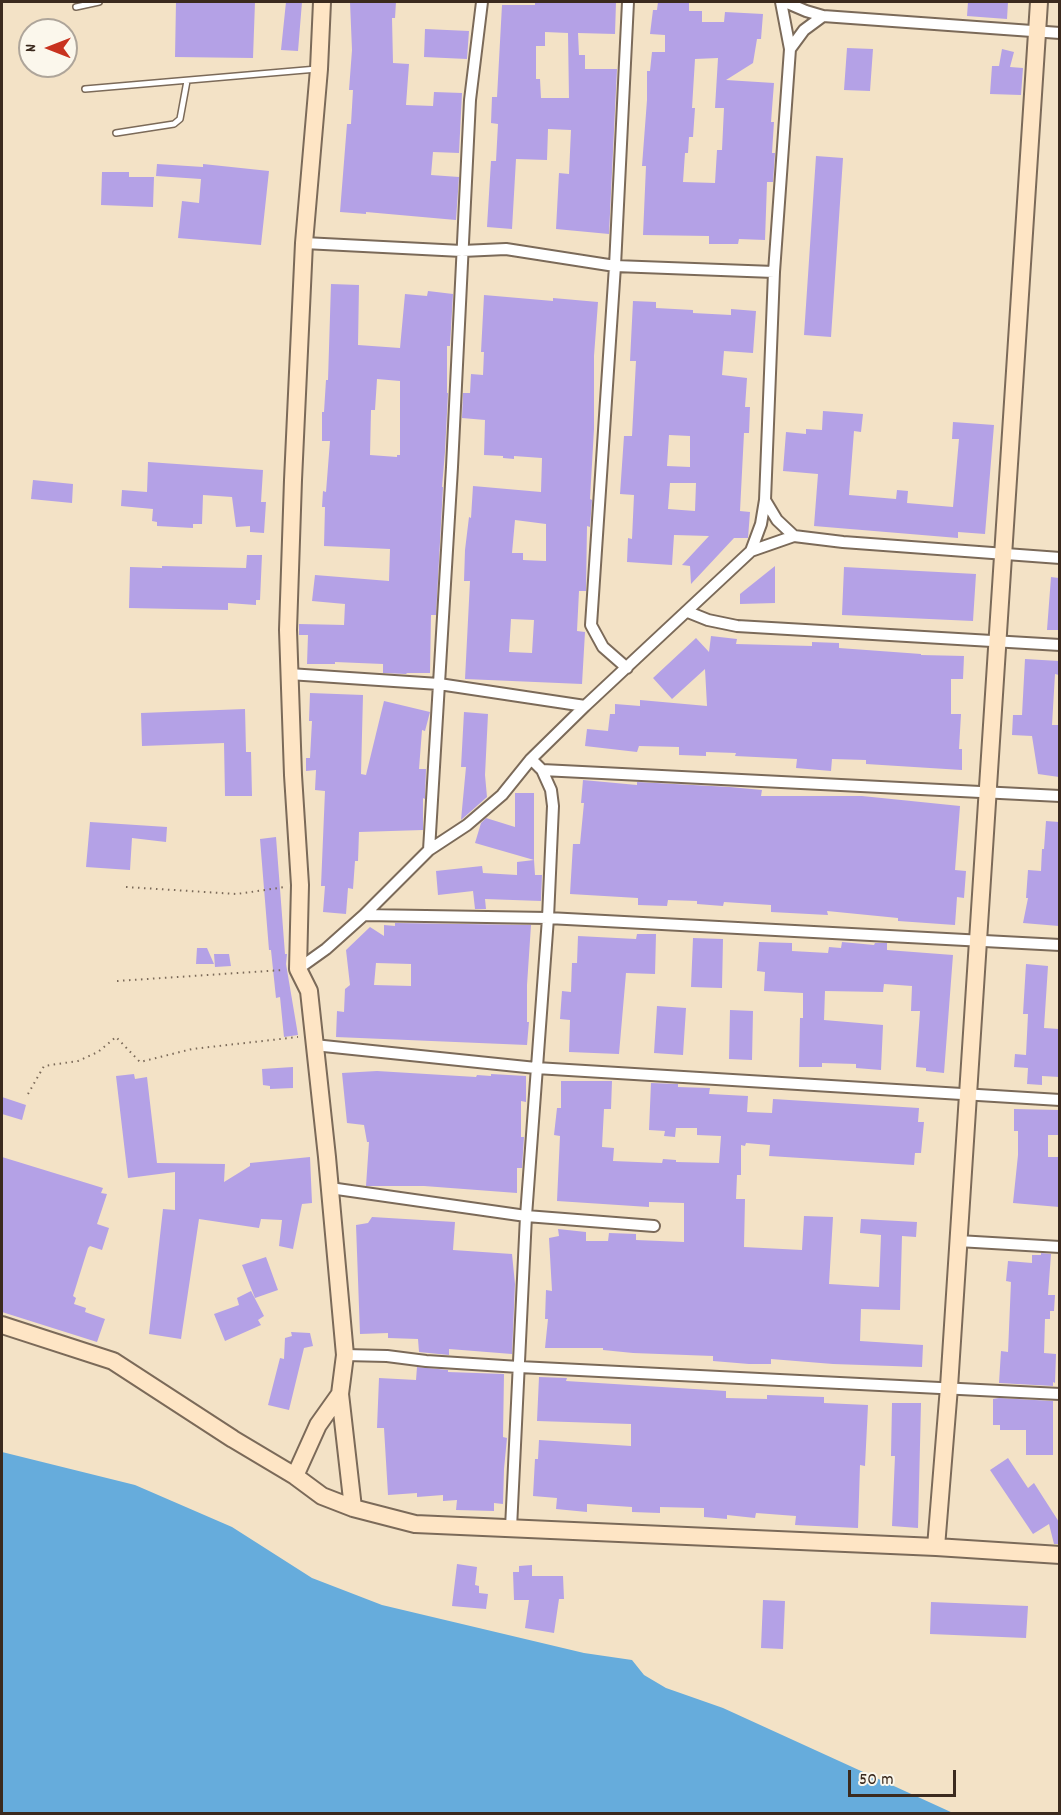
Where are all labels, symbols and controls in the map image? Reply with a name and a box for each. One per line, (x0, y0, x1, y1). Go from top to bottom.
north arrow (18, 18, 78, 78)
text: N (20, 44, 43, 52)
scale bar (851, 1758, 959, 1796)
text: 50 m (859, 1768, 894, 1793)

